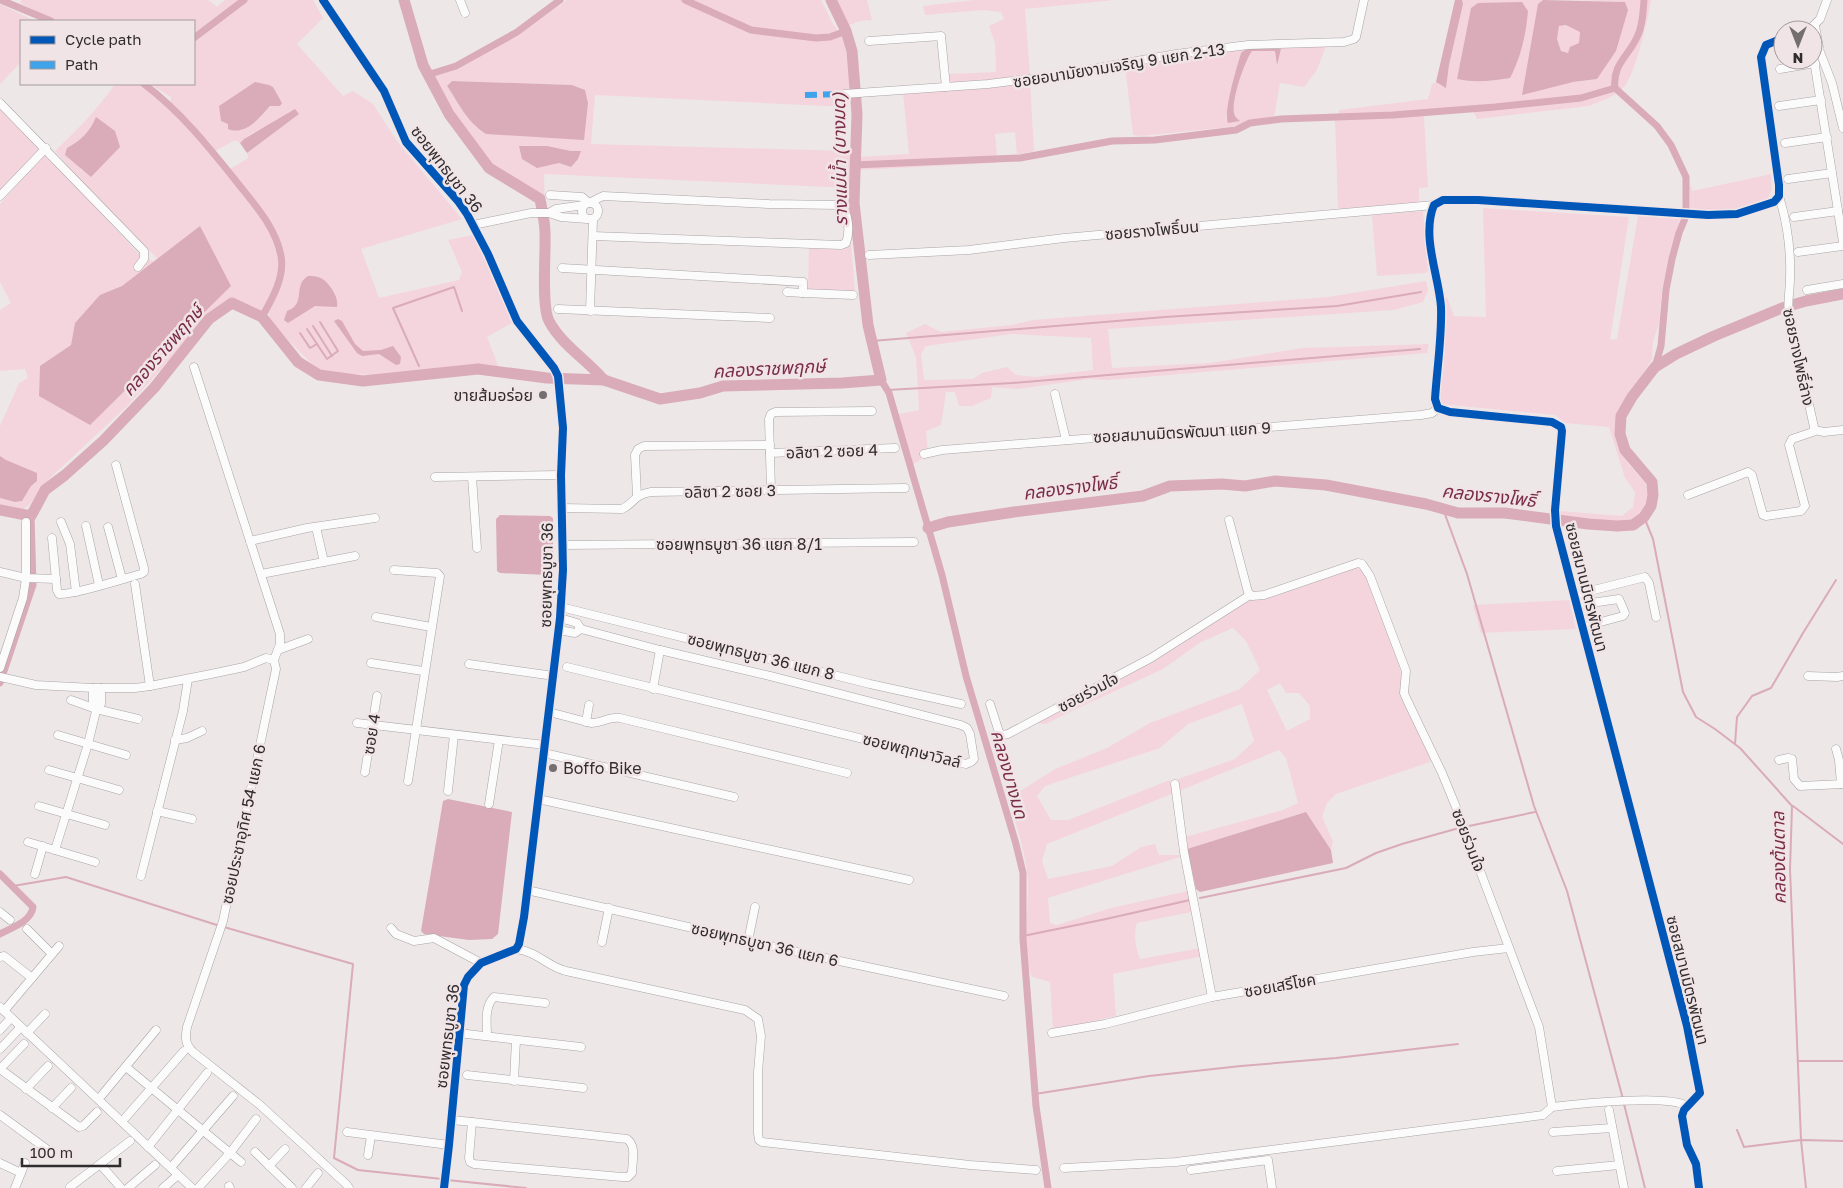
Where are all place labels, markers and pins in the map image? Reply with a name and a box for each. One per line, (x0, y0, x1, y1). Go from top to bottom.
place label: ขายส้มอร่อย (454, 385, 533, 405)
marker: ขายส้มอร่อย (537, 389, 549, 401)
place label: Boffo Bike (563, 758, 641, 778)
marker: Boffo Bike (547, 762, 559, 774)

